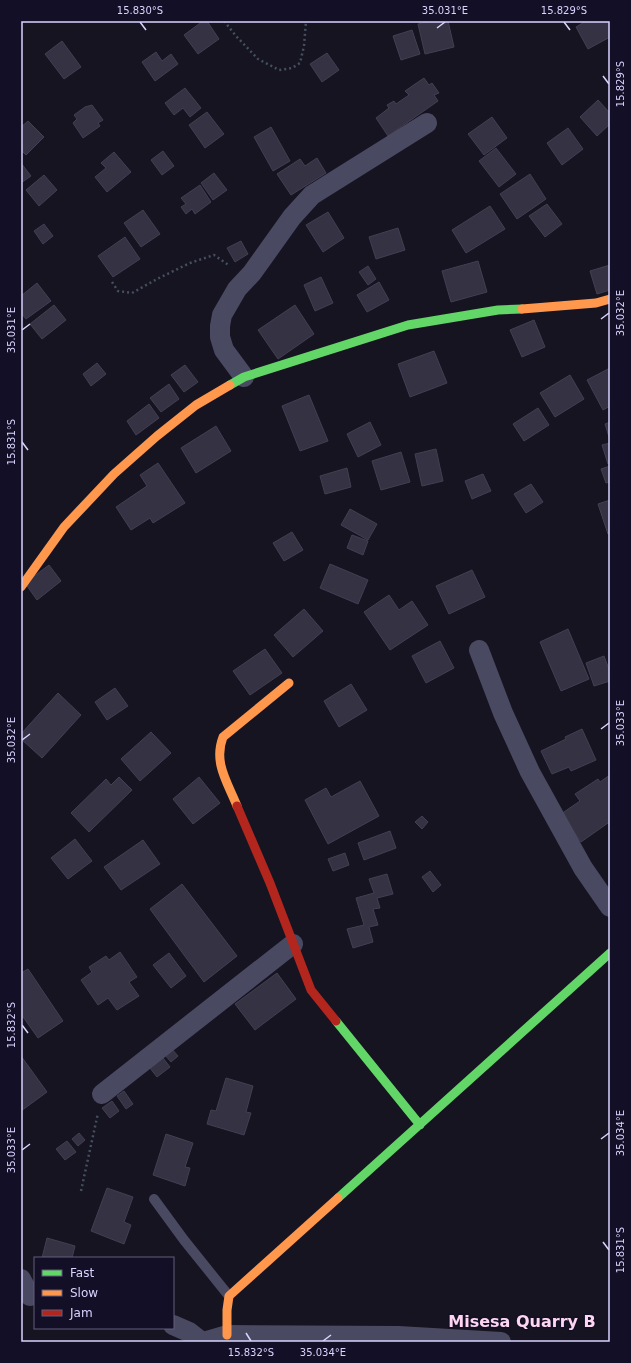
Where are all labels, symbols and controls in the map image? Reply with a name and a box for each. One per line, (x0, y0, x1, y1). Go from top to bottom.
text: 15.830°S (117, 5, 163, 16)
text: 35.031°E (422, 5, 468, 16)
text: 15.829°S (541, 5, 587, 16)
text: 15.829°S (615, 61, 626, 107)
text: 35.032°E (615, 290, 626, 336)
text: 35.031°E (6, 307, 17, 353)
text: 15.831°S (6, 419, 17, 465)
text: 35.033°E (615, 700, 626, 746)
text: 35.032°E (6, 717, 17, 763)
text: 15.832°S (6, 1002, 17, 1048)
text: 35.034°E (615, 1110, 626, 1156)
text: 35.033°E (6, 1127, 17, 1173)
text: 15.831°S (615, 1227, 626, 1273)
legend (34, 1257, 174, 1329)
text: Fast (70, 1266, 94, 1280)
text: Slow (70, 1286, 98, 1300)
text: Jam (69, 1306, 93, 1320)
district label: Misesa Quarry B (448, 1312, 596, 1331)
text: 15.832°S (228, 1347, 274, 1358)
text: 35.034°E (300, 1347, 346, 1358)

